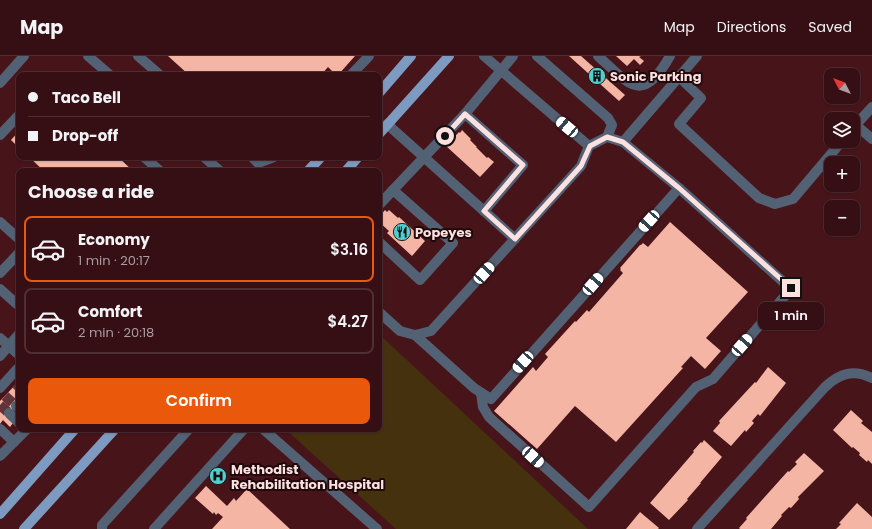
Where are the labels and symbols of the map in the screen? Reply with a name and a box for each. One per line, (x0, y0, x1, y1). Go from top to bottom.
building icon: Sonic Parking (587, 66, 607, 86)
place label: Sonic Parking (610, 67, 702, 86)
north arrow (824, 68, 860, 104)
car (554, 115, 580, 139)
route start (436, 127, 454, 145)
car (637, 208, 661, 234)
restaurant icon: Popeyes (392, 222, 412, 242)
place label: Popeyes (415, 223, 472, 242)
car (472, 260, 496, 286)
car (581, 271, 605, 297)
route end (782, 279, 800, 297)
callout: 1 min (758, 302, 824, 330)
car (730, 332, 754, 358)
car (511, 349, 535, 375)
car (520, 445, 546, 469)
place label: Methodist Rehabilitation Hospital (231, 460, 384, 494)
hospital icon: Methodist Rehabilitation Hospital (208, 466, 228, 486)

